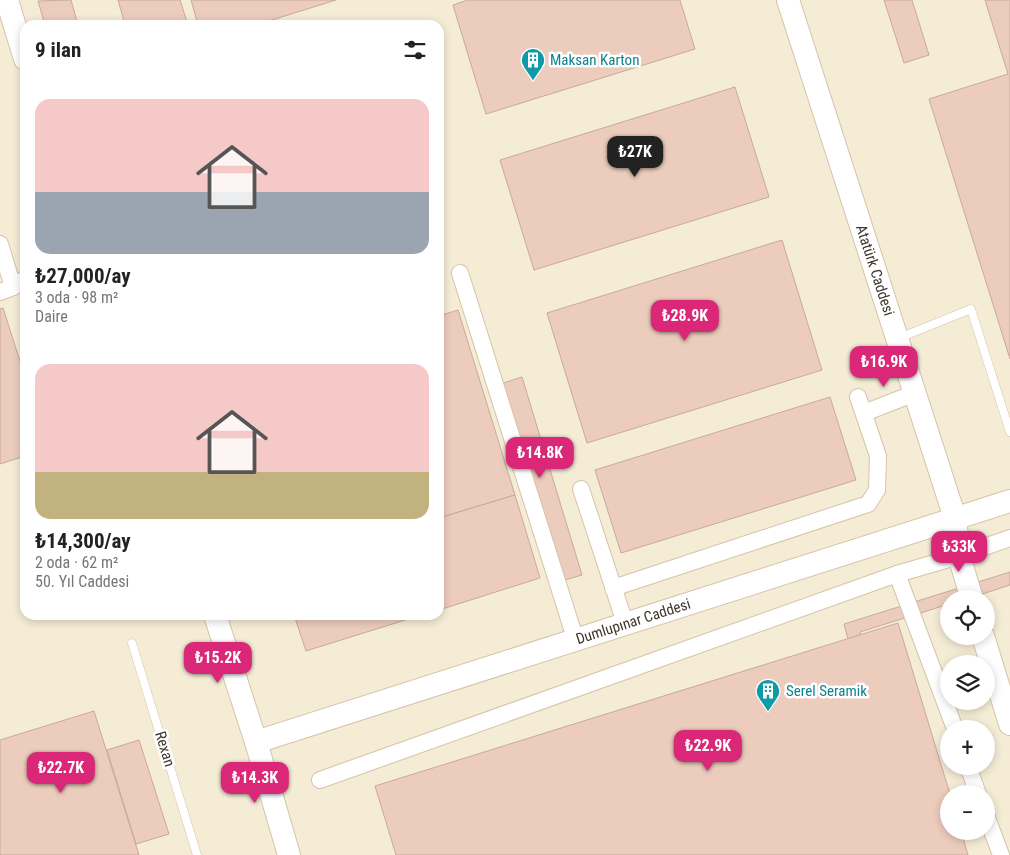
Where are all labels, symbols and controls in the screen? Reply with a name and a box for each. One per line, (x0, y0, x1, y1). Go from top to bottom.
icon: filters (401, 36, 429, 64)
text: 9 ilan (35, 38, 81, 62)
building icon: Maksan Karton (520, 47, 546, 81)
place label: Maksan Karton (550, 51, 639, 69)
icon: home (187, 132, 277, 222)
pin: ₺27K (605, 136, 665, 178)
text: ₺27K (618, 142, 652, 161)
street label: Atatürk Caddesi (852, 223, 898, 318)
text: ₺27,000/ay (35, 264, 131, 288)
text: 3 oda · 98 m² (35, 288, 118, 307)
pin: ₺28.9K (644, 300, 726, 342)
text: ₺28.9K (662, 306, 708, 325)
text: Daire (35, 307, 68, 326)
pin: ₺16.9K (843, 346, 925, 388)
text: ₺16.9K (861, 352, 907, 371)
icon: home (187, 397, 277, 487)
pin: ₺14.8K (499, 436, 581, 479)
text: ₺14.8K (517, 443, 563, 462)
text: ₺14,300/ay (35, 529, 131, 553)
pin: ₺33K (929, 530, 989, 573)
text: ₺33K (942, 537, 976, 556)
text: 2 oda · 62 m² (35, 553, 118, 572)
text: 50. Yıl Caddesi (35, 572, 129, 591)
map controls (940, 590, 995, 840)
button: locate (940, 590, 995, 645)
street label: Dumlupınar Caddesi (574, 595, 693, 648)
pin: ₺15.2K (177, 642, 259, 684)
text: ₺15.2K (195, 648, 241, 667)
button: layers (940, 655, 995, 710)
building icon: Serel Seramik (755, 678, 781, 712)
place label: Serel Seramik (786, 682, 867, 700)
button: + (940, 720, 995, 775)
street label: Rexan (151, 729, 179, 769)
pin: ₺22.9K (667, 730, 749, 772)
text: ₺22.9K (685, 736, 731, 755)
pin: ₺22.7K (20, 752, 102, 794)
text: ₺22.7K (38, 758, 84, 777)
pin: ₺14.3K (214, 762, 296, 804)
text: ₺14.3K (232, 768, 278, 787)
button: − (940, 785, 995, 840)

